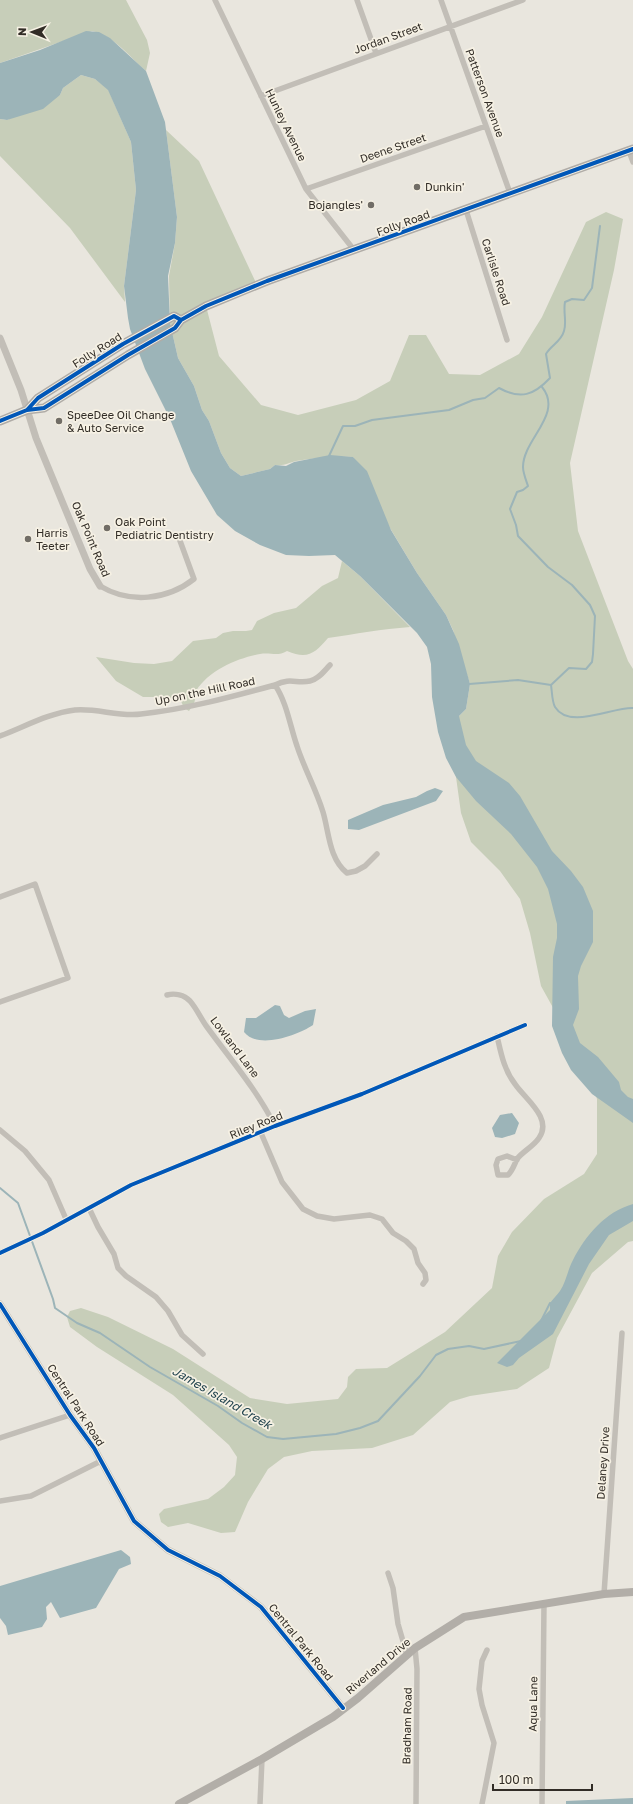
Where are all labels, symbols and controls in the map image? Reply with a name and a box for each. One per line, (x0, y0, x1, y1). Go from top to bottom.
north arrow (12, 12, 52, 52)
street label: Jordan Street (352, 19, 424, 56)
text: N (15, 28, 28, 36)
street label: Patterson Avenue (463, 47, 508, 139)
street label: Hunley Avenue (263, 86, 310, 163)
street label: Deene Street (358, 130, 428, 165)
place label: Dunkin' (425, 180, 464, 193)
marker: Dunkin' (412, 182, 422, 192)
place label: Bojangles' (308, 198, 363, 211)
marker: Bojangles' (366, 200, 376, 210)
street label: Folly Road (374, 207, 431, 238)
street label: Carlisle Road (480, 237, 513, 307)
street label: Folly Road (70, 329, 124, 370)
place label: SpeeDee Oil Change & Auto Service (67, 408, 175, 434)
marker: SpeeDee Oil Change & Auto Service (54, 416, 64, 426)
street label: Oak Point Road (70, 499, 113, 578)
place label: Oak Point Pediatric Dentistry (115, 515, 214, 541)
marker: Oak Point Pediatric Dentistry (102, 523, 112, 533)
place label: Harris Teeter (36, 526, 70, 552)
marker: Harris Teeter (23, 534, 33, 544)
street label: Up on the Hill Road (154, 674, 256, 707)
street label: Lowland Lane (208, 1014, 263, 1080)
street label: Riley Road (227, 1108, 284, 1141)
street label: Central Park Road (45, 1361, 108, 1448)
water label: James Island Creek (170, 1363, 276, 1433)
street label: Delaney Drive (593, 1426, 612, 1500)
street label: Central Park Road (266, 1601, 336, 1683)
street label: Riverland Drive (343, 1635, 413, 1696)
street label: Aqua Lane (526, 1676, 539, 1732)
street label: Bradham Road (399, 1687, 414, 1765)
scale bar (493, 1766, 592, 1792)
text: 100 m (499, 1772, 533, 1787)

